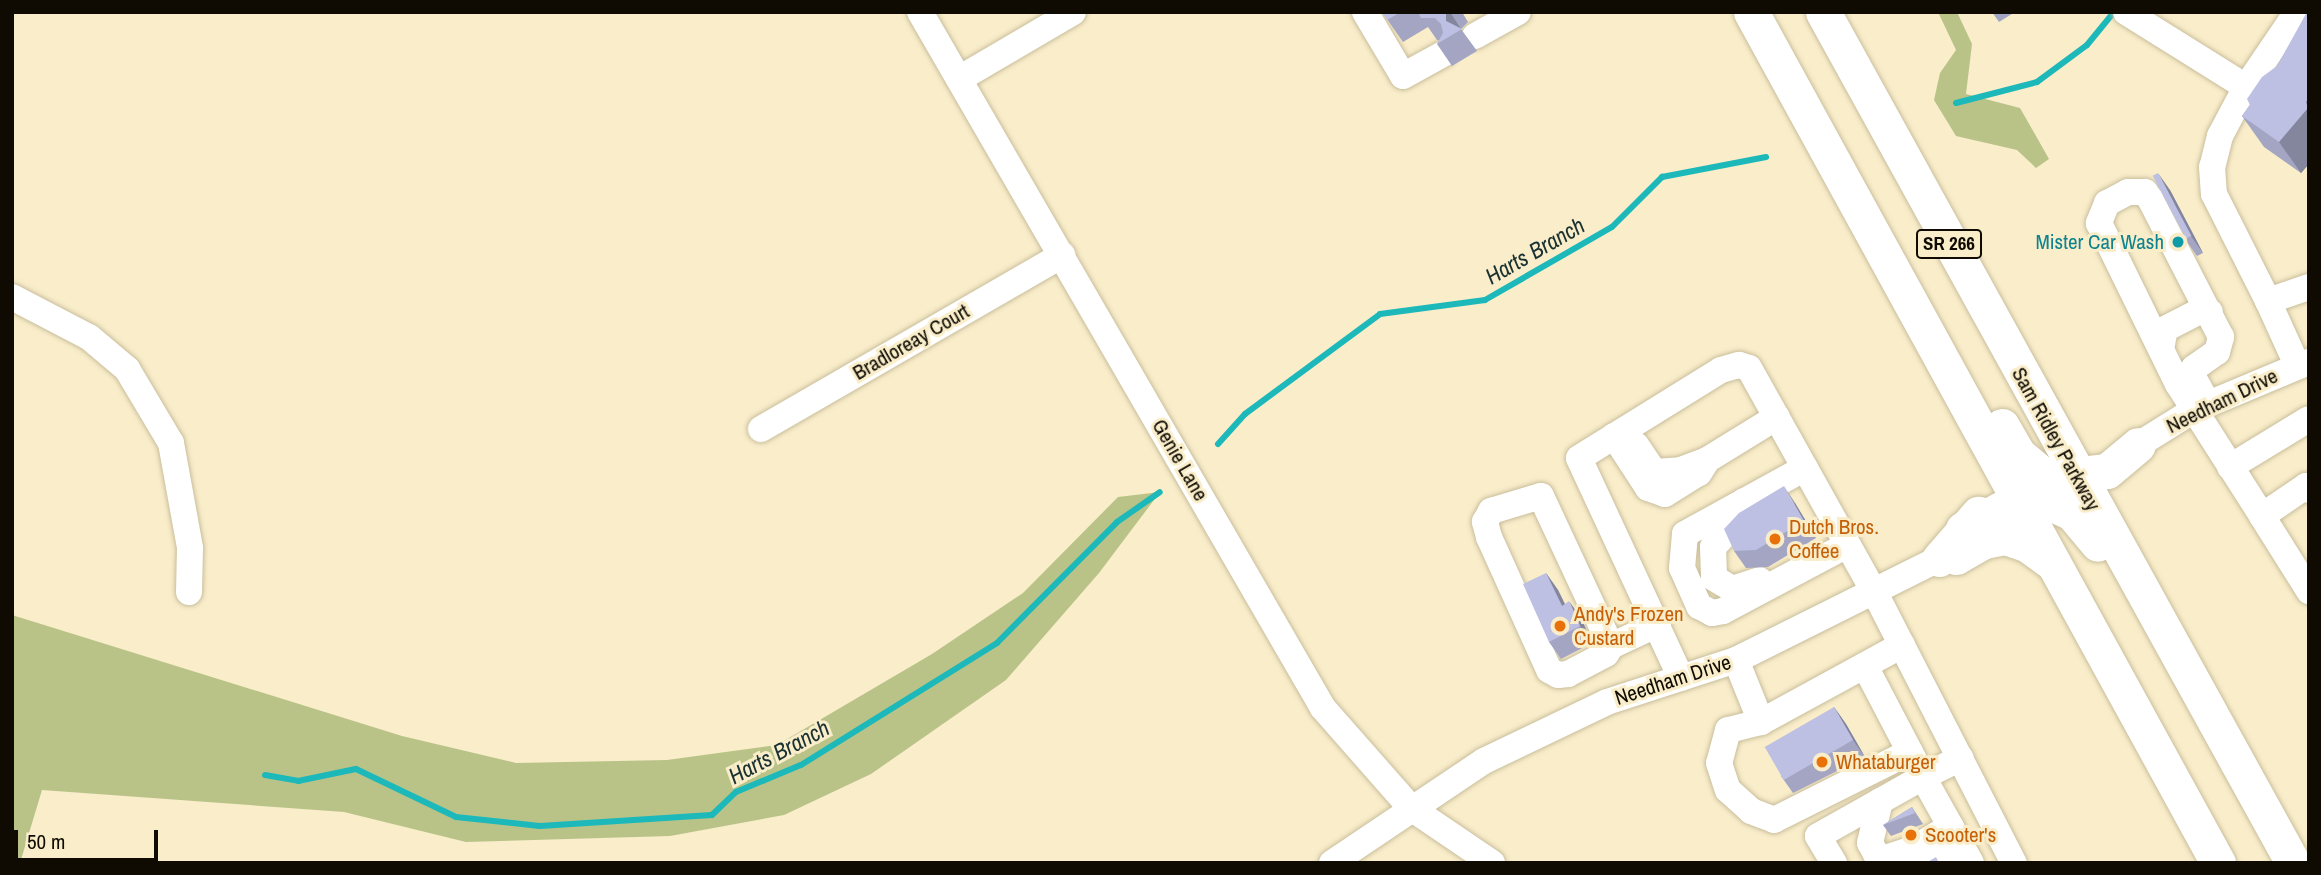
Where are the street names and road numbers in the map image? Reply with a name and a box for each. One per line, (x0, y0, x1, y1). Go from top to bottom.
road number: SR 266 (1916, 228, 1982, 260)
street label: Bradloreay Court (848, 299, 974, 385)
street label: Sam Ridley Parkway (2006, 363, 2106, 515)
street label: Needham Drive (2162, 363, 2282, 439)
street label: Genie Lane (1147, 415, 1213, 505)
street label: Needham Drive (1612, 649, 1734, 711)

